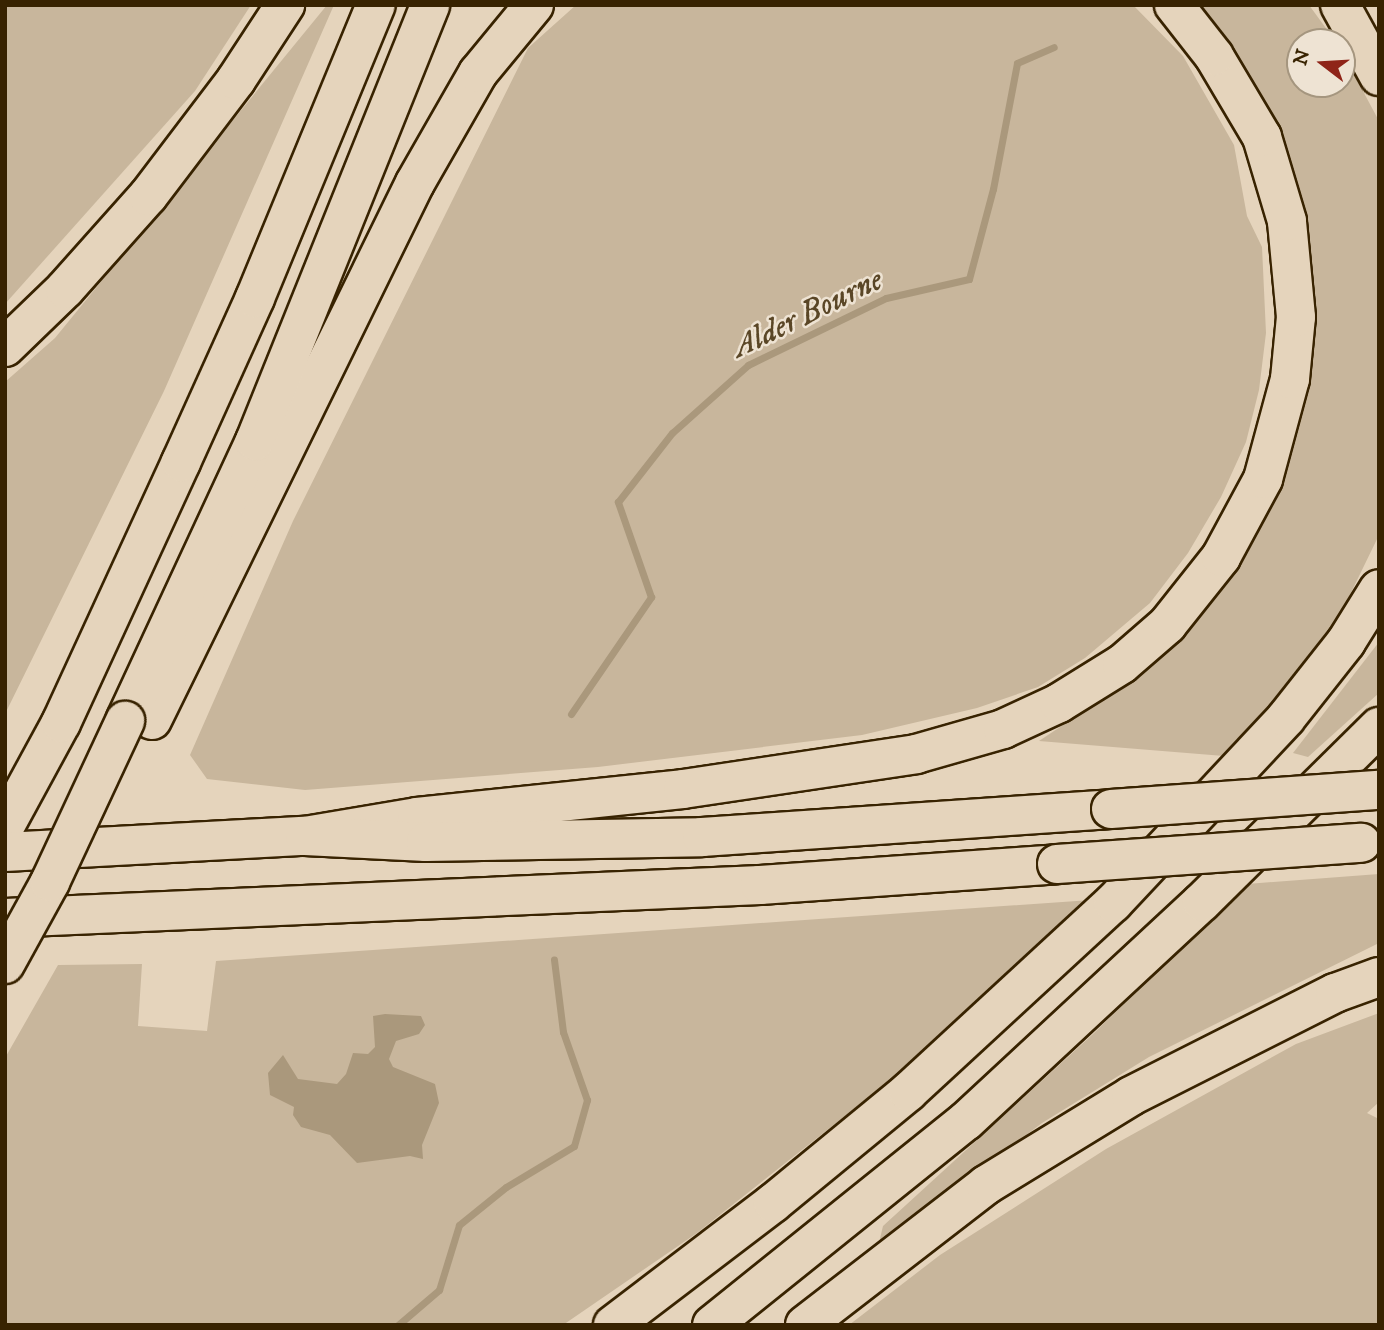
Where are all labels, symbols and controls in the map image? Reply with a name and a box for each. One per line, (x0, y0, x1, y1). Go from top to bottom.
north arrow (1286, 28, 1356, 98)
text: N (1289, 46, 1316, 68)
water label: Alder Bourne (727, 261, 889, 367)

